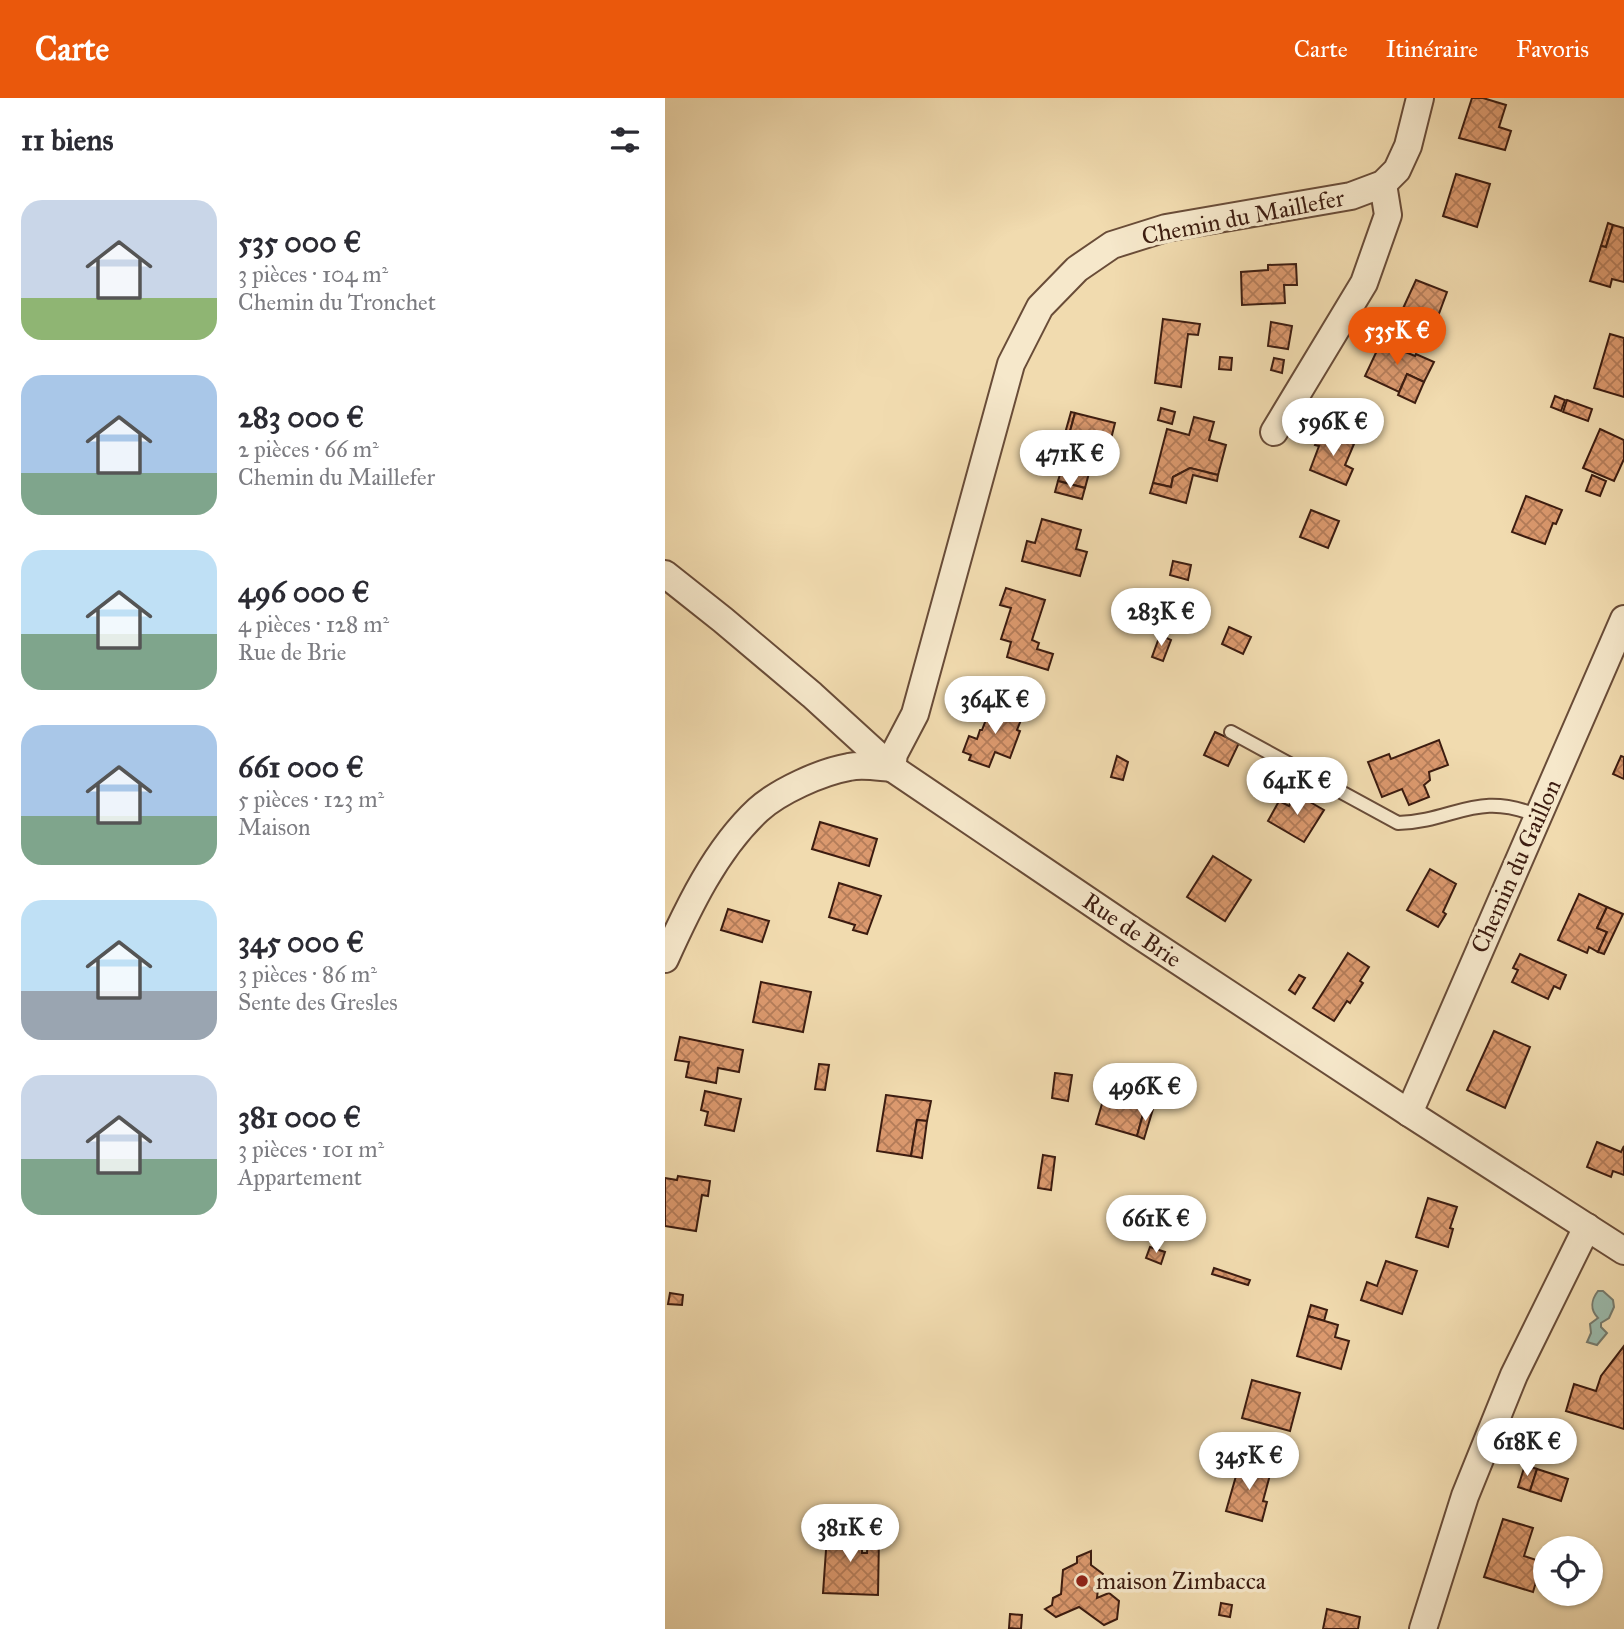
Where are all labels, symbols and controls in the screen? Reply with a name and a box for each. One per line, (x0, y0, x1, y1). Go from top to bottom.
text: Carte (35, 29, 109, 69)
text: Carte (1294, 34, 1348, 64)
text: Itinéraire (1386, 34, 1478, 64)
text: Favoris (1516, 34, 1589, 64)
icon: filters (606, 121, 644, 159)
text: 11 biens (21, 122, 113, 158)
street label: Chemin du Maillefer (1139, 183, 1347, 251)
text: 535 000 € (238, 224, 361, 260)
icon: home (77, 228, 161, 312)
text: 3 pièces · 104 m² (238, 260, 388, 288)
text: Chemin du Tronchet (238, 288, 436, 316)
pin: 535K € (1340, 308, 1454, 367)
text: 535K € (1364, 316, 1430, 344)
pin: 596K € (1276, 398, 1390, 458)
text: 283 000 € (238, 399, 364, 435)
icon: home (77, 403, 161, 487)
text: 596K € (1298, 407, 1368, 435)
pin: 471K € (1013, 430, 1127, 490)
text: 2 pièces · 66 m² (238, 435, 379, 463)
text: 471K € (1036, 439, 1104, 467)
text: Chemin du Maillefer (238, 463, 435, 491)
text: 496 000 € (238, 574, 370, 610)
icon: home (77, 578, 161, 662)
pin: 283K € (1104, 588, 1218, 648)
text: 283K € (1127, 597, 1195, 625)
text: 4 pièces · 128 m² (238, 610, 389, 638)
text: Rue de Brie (238, 638, 346, 666)
pin: 364K € (938, 676, 1052, 736)
text: 364K € (960, 685, 1030, 713)
text: 661 000 € (238, 749, 364, 785)
icon: home (77, 753, 161, 837)
pin: 641K € (1240, 758, 1354, 817)
text: 641K € (1263, 766, 1331, 794)
street label: Chemin du Gaillon (1464, 774, 1568, 958)
text: 5 pièces · 123 m² (238, 785, 384, 813)
text: Maison (238, 813, 310, 841)
street label: Rue de Brie (1077, 886, 1187, 974)
text: 345 000 € (238, 924, 364, 960)
icon: home (77, 928, 161, 1012)
text: 3 pièces · 86 m² (238, 960, 377, 988)
text: Sente des Gresles (238, 988, 398, 1016)
pin: 496K € (1088, 1063, 1202, 1123)
text: 496K € (1109, 1072, 1181, 1100)
text: 381 000 € (238, 1099, 361, 1135)
icon: home (77, 1103, 161, 1187)
text: 3 pièces · 101 m² (238, 1135, 384, 1163)
text: Appartement (238, 1163, 362, 1191)
pin: 661K € (1099, 1196, 1213, 1255)
text: 661K € (1122, 1204, 1190, 1232)
pin: 618K € (1470, 1418, 1584, 1478)
text: 618K € (1493, 1427, 1561, 1455)
pin: 345K € (1192, 1432, 1306, 1492)
text: 345K € (1215, 1441, 1283, 1469)
pin: 381K € (793, 1504, 907, 1564)
text: 381K € (817, 1513, 883, 1541)
map controls (1533, 1536, 1603, 1606)
button: locate (1533, 1536, 1603, 1606)
place label: maison Zimbacca (1096, 1566, 1267, 1596)
marker: maison Zimbacca (1074, 1573, 1090, 1589)

